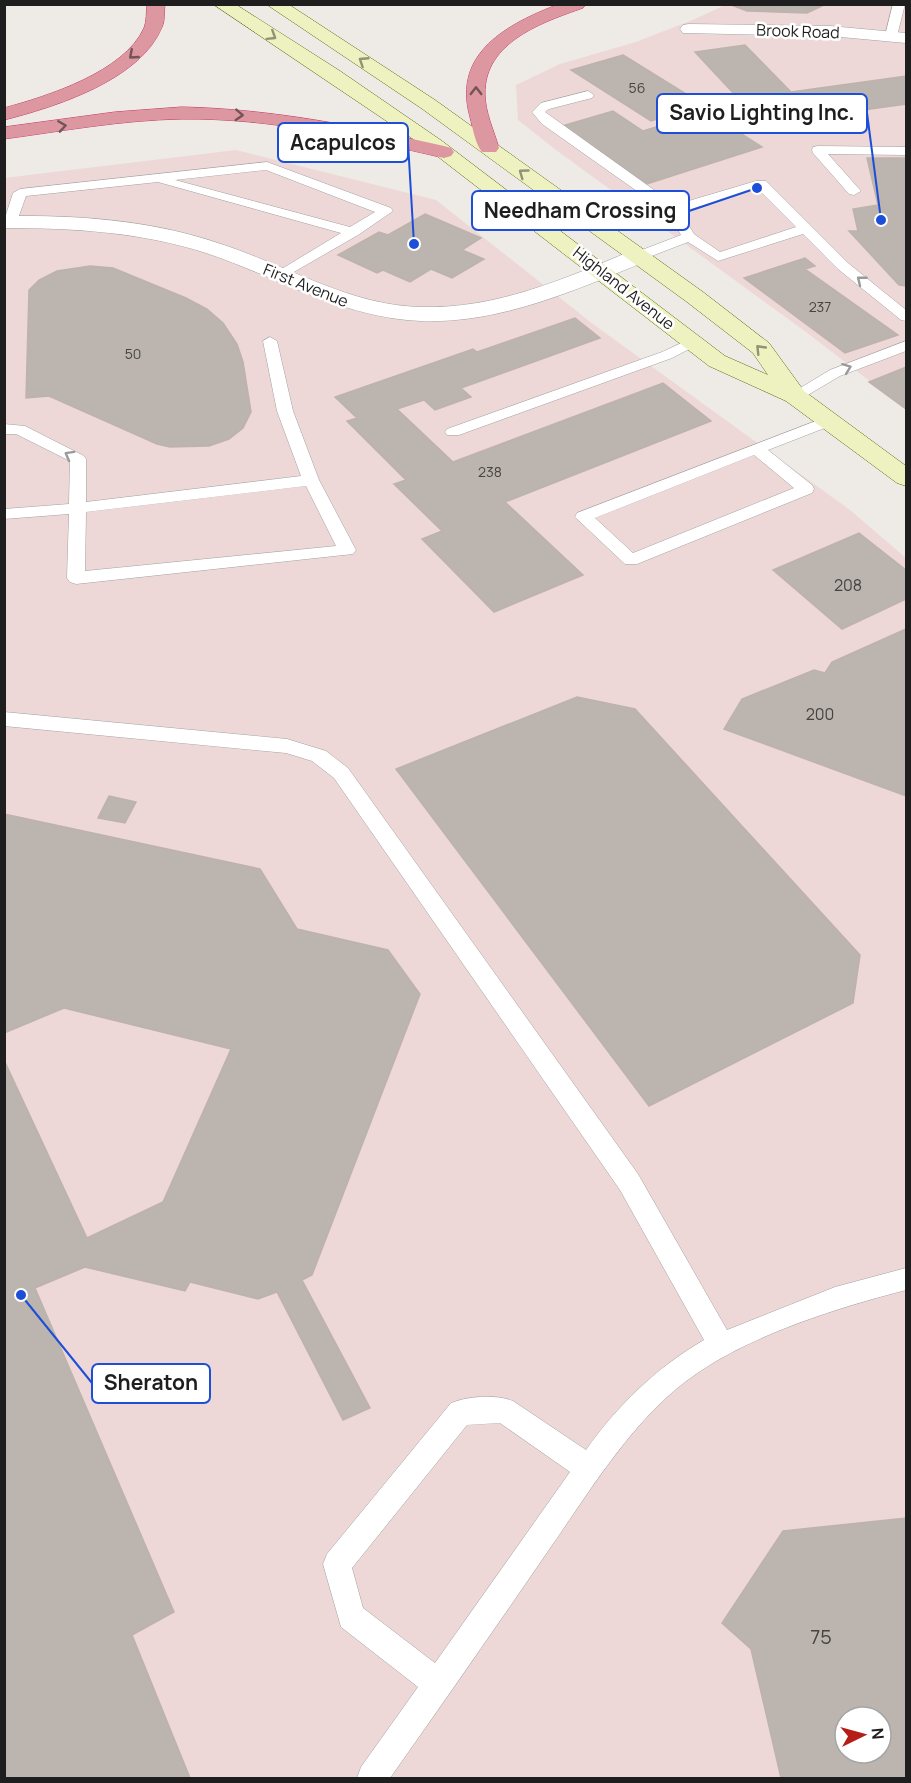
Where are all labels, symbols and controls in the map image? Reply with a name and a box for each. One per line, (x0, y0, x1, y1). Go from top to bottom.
street label: Brook Road (756, 19, 840, 43)
one-way arrow (266, 28, 276, 40)
one-way arrow (129, 47, 140, 58)
one-way arrow (359, 57, 370, 68)
house number: 56 (629, 78, 645, 97)
one-way arrow (470, 86, 482, 95)
callout: Savio Lighting Inc. (657, 94, 867, 133)
text: Savio Lighting Inc. (669, 98, 855, 126)
one-way arrow (235, 108, 244, 121)
one-way arrow (58, 120, 67, 132)
callout: Acapulcos (278, 123, 408, 162)
text: Acapulcos (290, 128, 396, 156)
one-way arrow (519, 169, 530, 180)
callout: Needham Crossing (472, 191, 689, 230)
text: Needham Crossing (484, 196, 676, 224)
street label: Highland Avenue (569, 241, 679, 335)
street label: First Avenue (260, 258, 352, 312)
one-way arrow (857, 277, 868, 288)
house number: 237 (809, 297, 831, 316)
house number: 50 (125, 344, 141, 363)
one-way arrow (757, 346, 768, 357)
one-way arrow (841, 363, 852, 376)
one-way arrow (65, 451, 75, 462)
house number: 238 (478, 462, 502, 481)
house number: 208 (834, 574, 862, 596)
house number: 200 (806, 703, 834, 725)
callout: Sheraton (92, 1364, 210, 1403)
text: Sheraton (104, 1368, 198, 1396)
house number: 75 (810, 1623, 832, 1650)
north arrow (833, 1705, 893, 1765)
text: N (866, 1727, 889, 1740)

